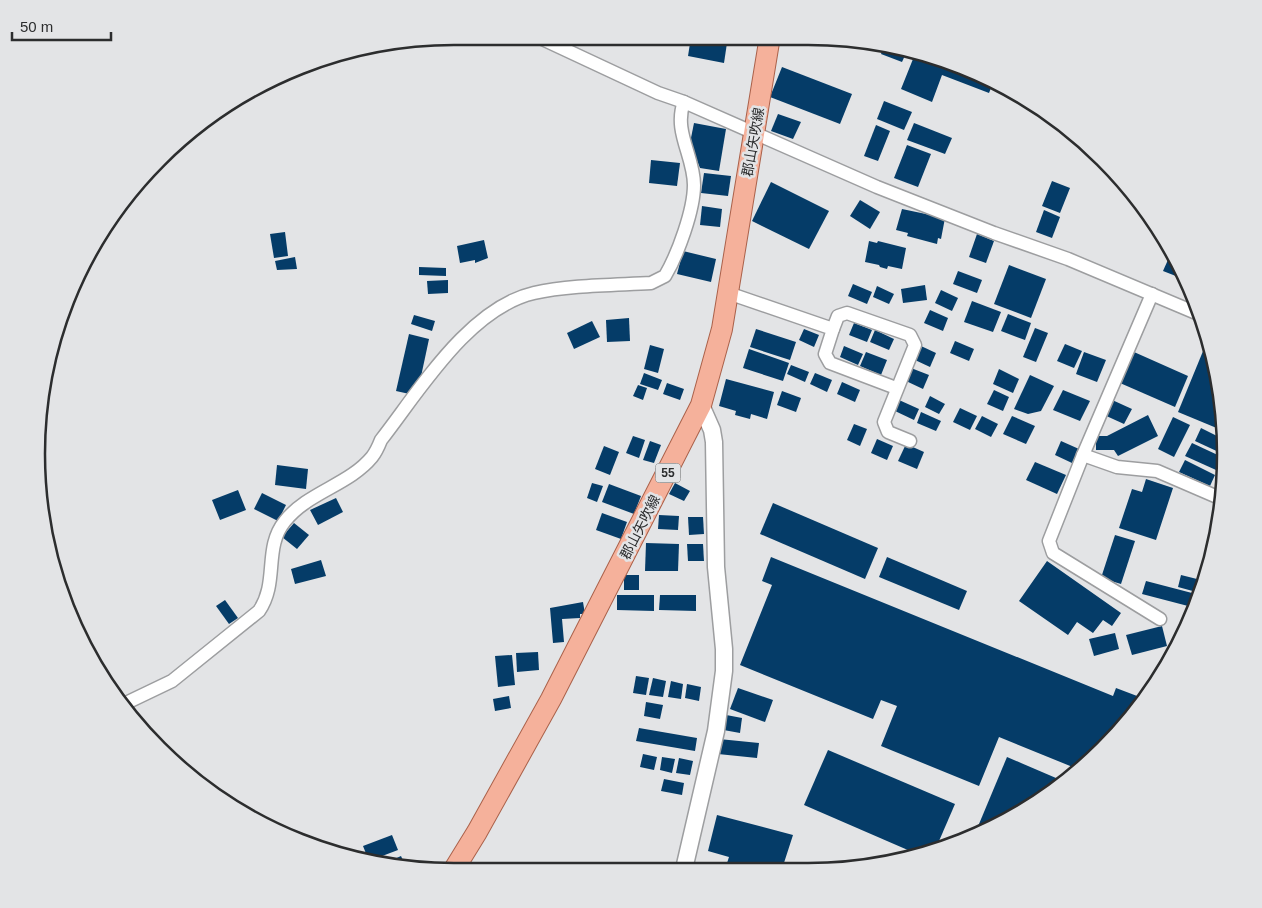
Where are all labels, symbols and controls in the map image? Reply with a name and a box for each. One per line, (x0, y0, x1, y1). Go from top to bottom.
scale bar (12, 10, 111, 42)
text: 50 m (20, 18, 53, 35)
street label: 郡山矢吹線 (739, 106, 767, 178)
road number: 55 (656, 463, 680, 482)
street label: 郡山矢吹線 (617, 492, 663, 562)

